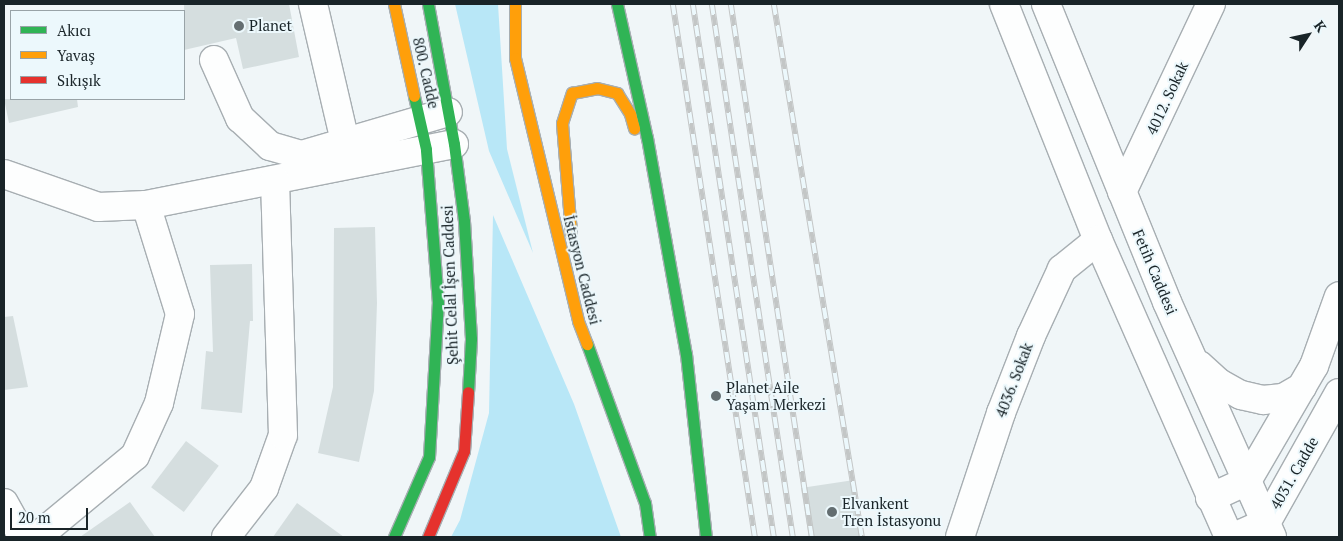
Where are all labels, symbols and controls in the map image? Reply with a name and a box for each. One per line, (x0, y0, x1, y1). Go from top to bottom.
legend (10, 10, 185, 100)
north arrow (1283, 10, 1333, 60)
place label: Planet (249, 17, 292, 35)
text: K (1310, 17, 1331, 36)
text: Akıcı (57, 20, 91, 40)
marker: Planet (233, 20, 245, 32)
street label: 800. Cadde (409, 35, 443, 111)
text: Yavaş (57, 45, 95, 65)
street label: 4012. Sokak (1142, 58, 1192, 138)
text: Sıkışık (57, 70, 101, 90)
street label: Şehit Celal İşen Caddesi (438, 205, 462, 365)
street label: İstasyon Caddesi (560, 213, 604, 327)
street label: Fetih Caddesi (1129, 227, 1181, 317)
street label: 4036. Sokak (991, 340, 1037, 420)
place label: Planet Aile Yaşam Merkezi (726, 378, 826, 413)
marker: Planet Aile Yaşam Merkezi (710, 390, 722, 402)
street label: 4031. Cadde (1266, 433, 1322, 513)
place label: Elvankent Tren İstasyonu (842, 494, 941, 529)
scale bar (12, 498, 90, 530)
marker: Elvankent Tren İstasyonu (826, 506, 838, 518)
text: 20 m (18, 507, 51, 527)

